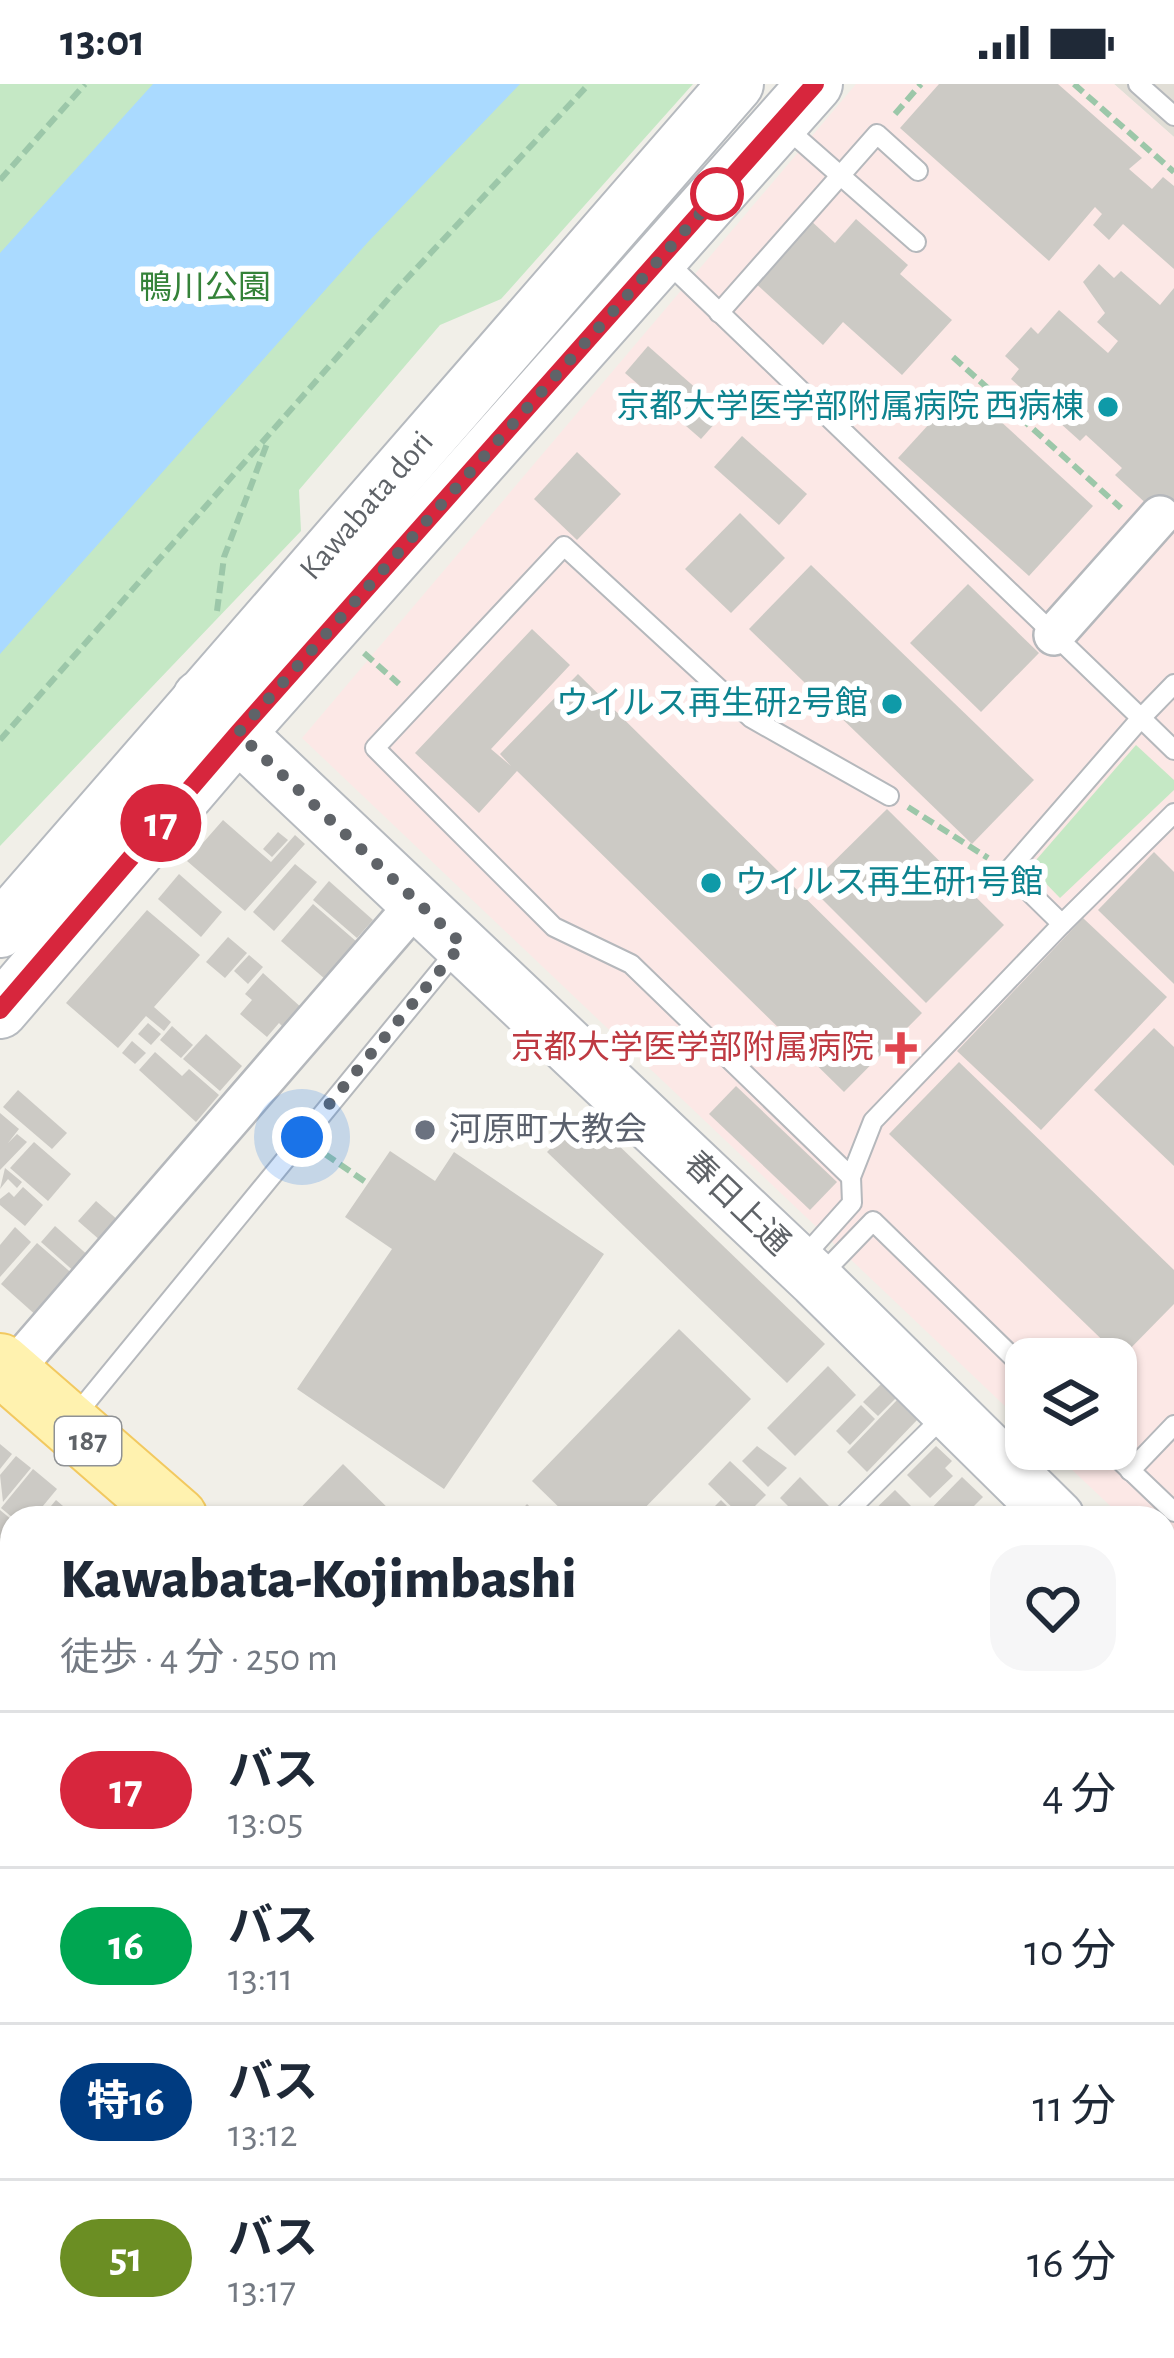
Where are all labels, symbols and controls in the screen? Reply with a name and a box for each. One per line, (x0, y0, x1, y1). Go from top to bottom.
text: 13:01 (60, 19, 146, 64)
unlabelled marker (692, 169, 742, 219)
park label: 鴨川公園 (139, 270, 271, 305)
place label: 京都大学医学部附属病院 西病棟 (617, 389, 1084, 424)
marker: 京都大学医学部附属病院 西病棟 (1095, 394, 1121, 420)
street label: Kawabata dori (294, 426, 440, 586)
place label: ウイルス再生研2号館 (556, 686, 868, 721)
marker: ウイルス再生研2号館 (879, 691, 905, 717)
line badge: 17 (107, 784, 215, 862)
text: 17 (144, 802, 178, 844)
place label: ウイルス再生研1号館 (735, 865, 1043, 900)
marker: ウイルス再生研1号館 (698, 870, 724, 896)
place label: 京都大学医学部附属病院 (511, 1030, 874, 1065)
marker: 京都大学医学部附属病院 (885, 1032, 917, 1064)
your location (272, 1107, 332, 1167)
place label: 河原町大教会 (449, 1112, 647, 1147)
marker: 河原町大教会 (412, 1117, 438, 1143)
street label: 春日上通 (677, 1145, 796, 1262)
map controls (1005, 1338, 1137, 1470)
button: layers (1005, 1338, 1137, 1470)
road number: 187 (55, 1417, 121, 1465)
button: heart (990, 1545, 1116, 1671)
text: Kawabata-Kojimbashi (60, 1551, 577, 1608)
text: 徒歩 · 4 分 · 250 m (60, 1639, 338, 1678)
text: バス (228, 1749, 318, 1794)
text: 17 (109, 1769, 143, 1811)
text: 4 分 (1042, 1773, 1116, 1818)
text: 13:05 (228, 1803, 303, 1842)
text: バス (228, 1905, 318, 1950)
text: 16 (108, 1925, 144, 1967)
text: 10 分 (1024, 1929, 1116, 1974)
text: 13:11 (228, 1959, 293, 1998)
text: バス (228, 2061, 318, 2106)
text: 特16 (87, 2081, 165, 2123)
text: 11 分 (1033, 2085, 1116, 2130)
text: 13:12 (228, 2115, 298, 2154)
text: バス (228, 2217, 318, 2262)
text: 51 (109, 2237, 143, 2279)
text: 16 分 (1027, 2241, 1116, 2286)
text: 13:17 (228, 2271, 296, 2310)

